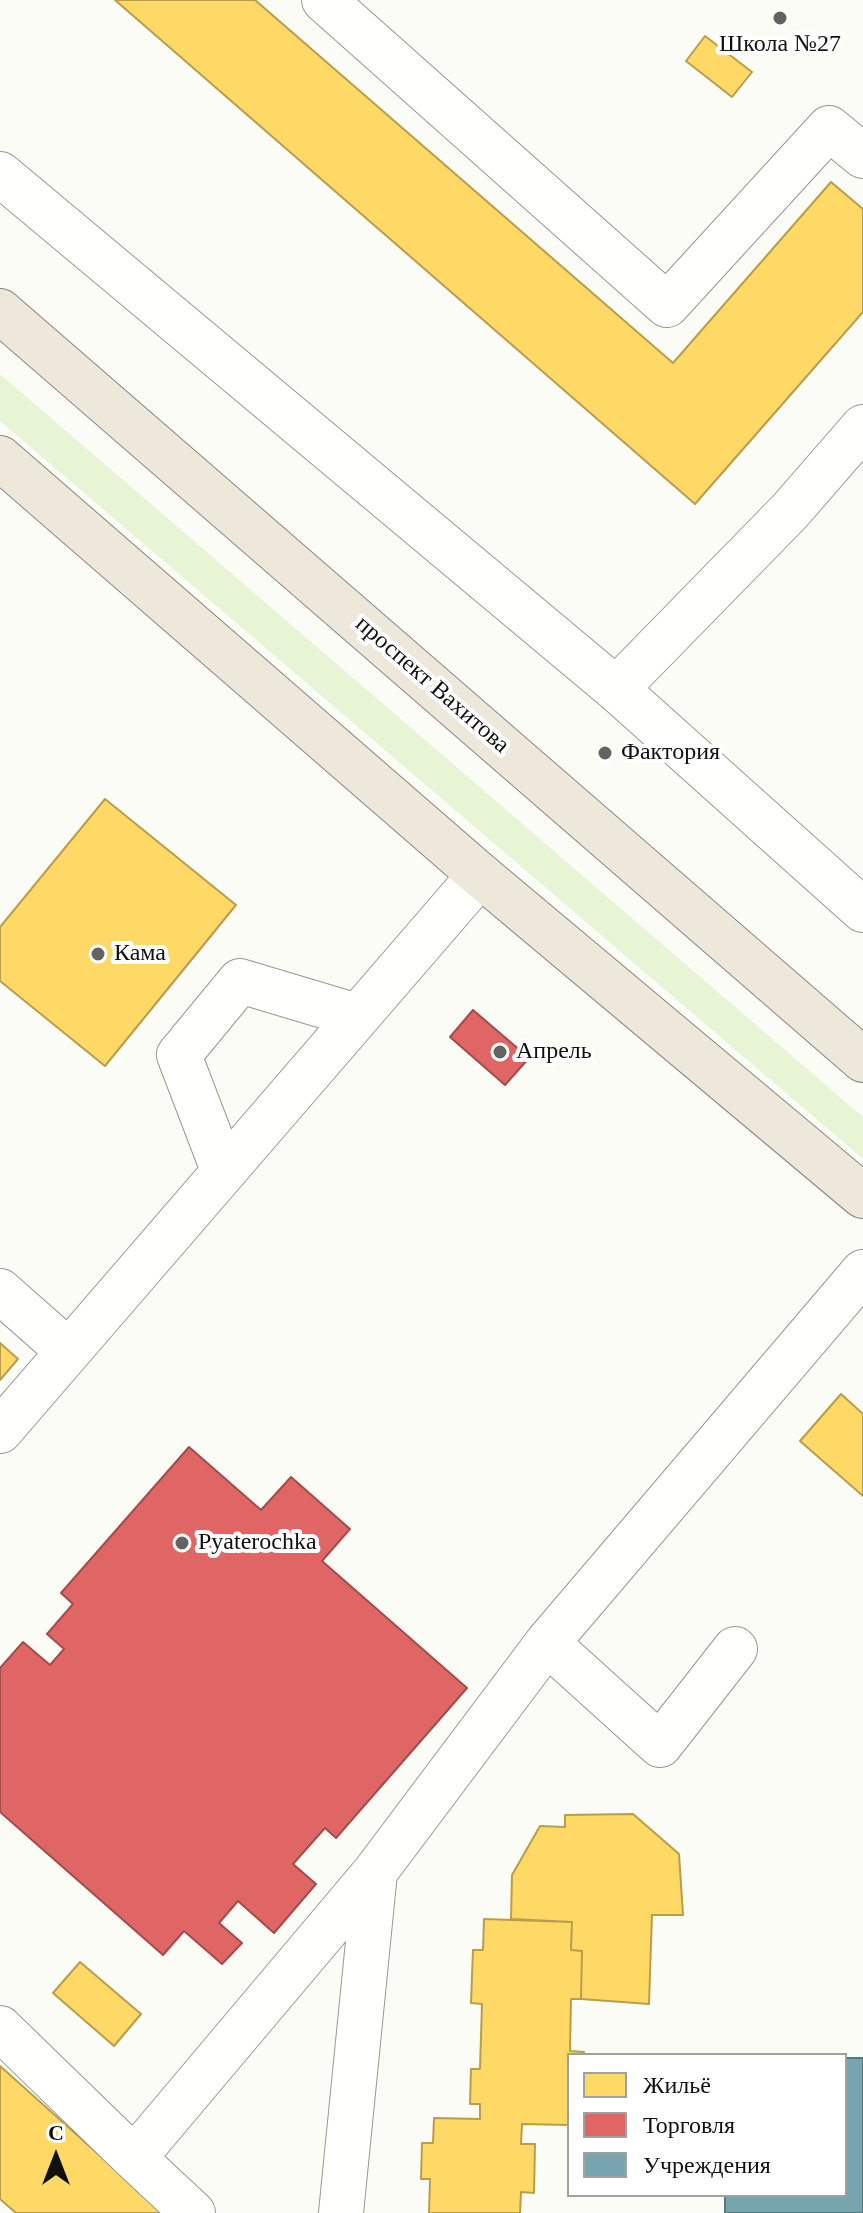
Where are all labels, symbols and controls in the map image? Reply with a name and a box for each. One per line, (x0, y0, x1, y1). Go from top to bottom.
marker: Школа №27 (771, 9, 789, 27)
place label: Школа №27 (719, 31, 841, 59)
street label: проспект Вахитова (349, 610, 515, 760)
place label: Фактория (621, 739, 720, 767)
marker: Фактория (596, 744, 614, 762)
place label: Кама (114, 940, 166, 968)
marker: Кама (89, 945, 107, 963)
place label: Апрель (516, 1038, 592, 1066)
marker: Апрель (491, 1043, 509, 1061)
place label: Pyaterochka (198, 1529, 317, 1557)
marker: Pyaterochka (173, 1534, 191, 1552)
legend (567, 2053, 847, 2197)
text: Жильё (643, 2072, 711, 2098)
text: Торговля (643, 2112, 735, 2138)
north arrow (16, 2117, 96, 2197)
text: С (48, 2120, 64, 2145)
text: Учреждения (643, 2152, 771, 2178)

